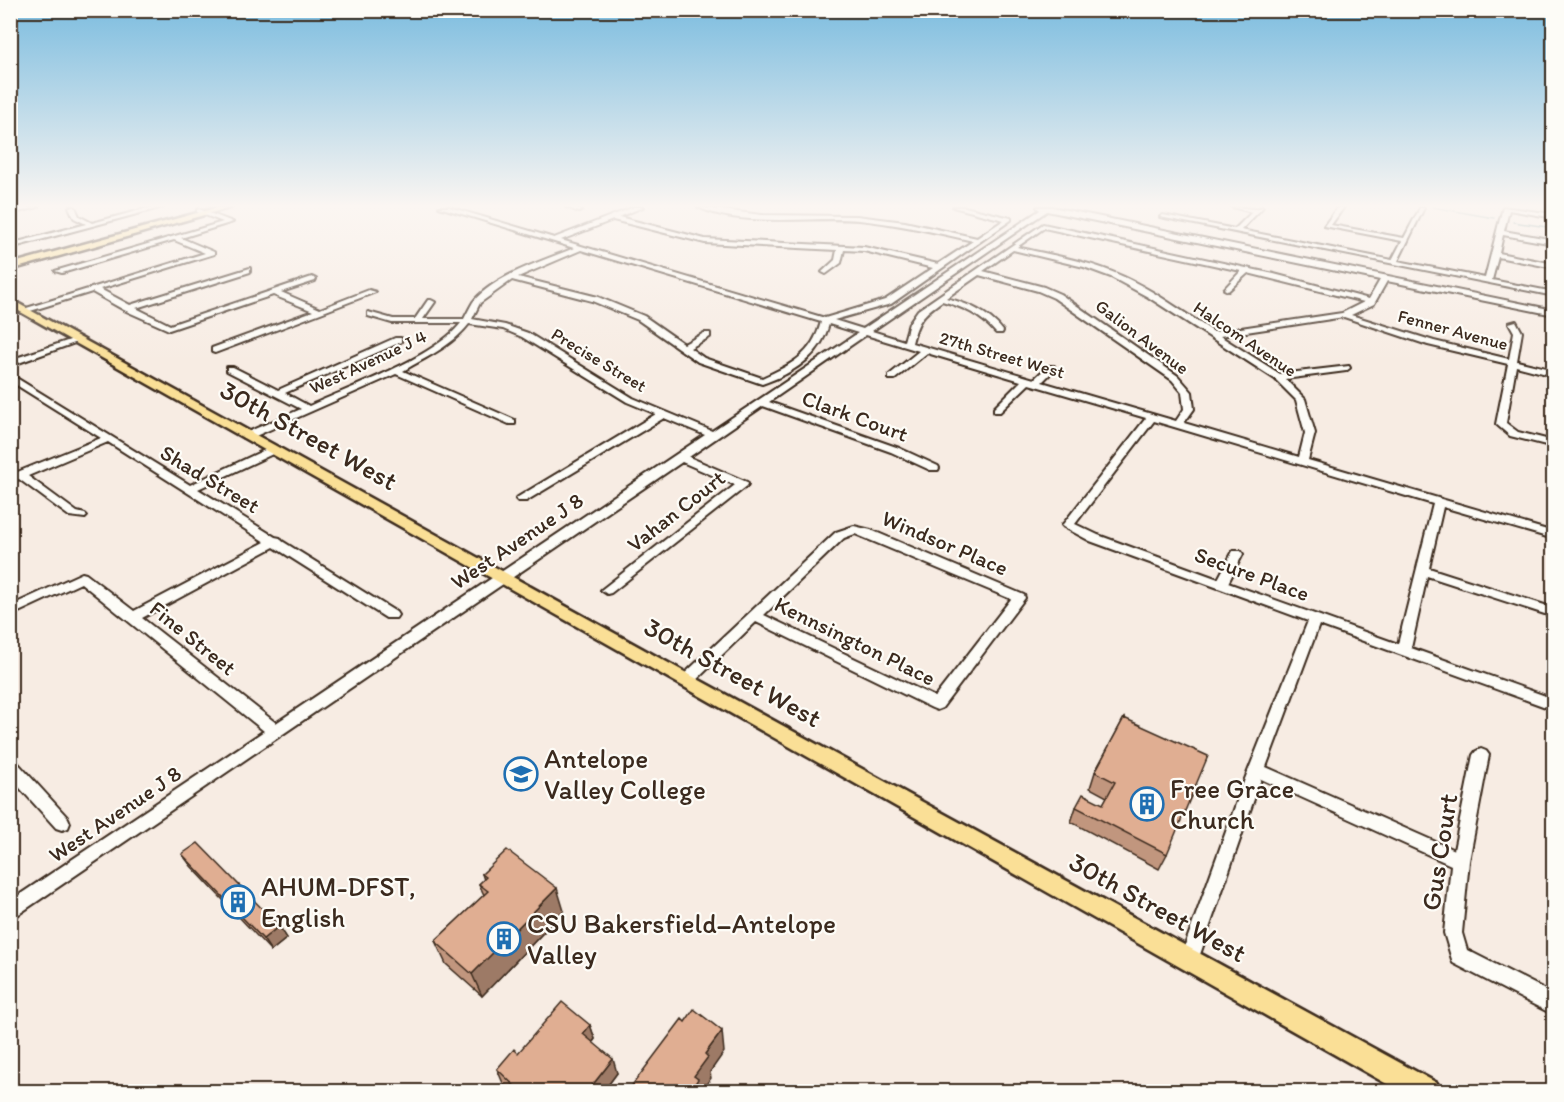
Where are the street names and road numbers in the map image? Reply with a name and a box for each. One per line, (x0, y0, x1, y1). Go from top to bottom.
street label: Galion Avenue (1091, 295, 1193, 379)
street label: Halcom Avenue (1189, 296, 1301, 382)
street label: Fenner Avenue (1396, 305, 1510, 355)
street label: Precise Street (547, 323, 651, 397)
street label: West Avenue J 4 (306, 325, 430, 399)
street label: 27th Street West (937, 327, 1067, 383)
street label: 30th Street West (215, 373, 403, 497)
street label: Clark Court (798, 384, 912, 448)
street label: Shad Street (155, 439, 265, 519)
street label: Vahan Court (621, 464, 731, 558)
street label: West Avenue J 8 (446, 487, 588, 595)
street label: Windsor Place (878, 504, 1012, 582)
street label: Secure Place (1191, 541, 1313, 607)
street label: Kennsington Place (770, 590, 940, 692)
street label: Fine Street (144, 595, 242, 681)
street label: 30th Street West (639, 610, 827, 734)
street label: West Avenue J 8 (44, 760, 186, 868)
street label: Gus Court (1413, 791, 1465, 913)
street label: 30th Street West (1064, 845, 1252, 969)

